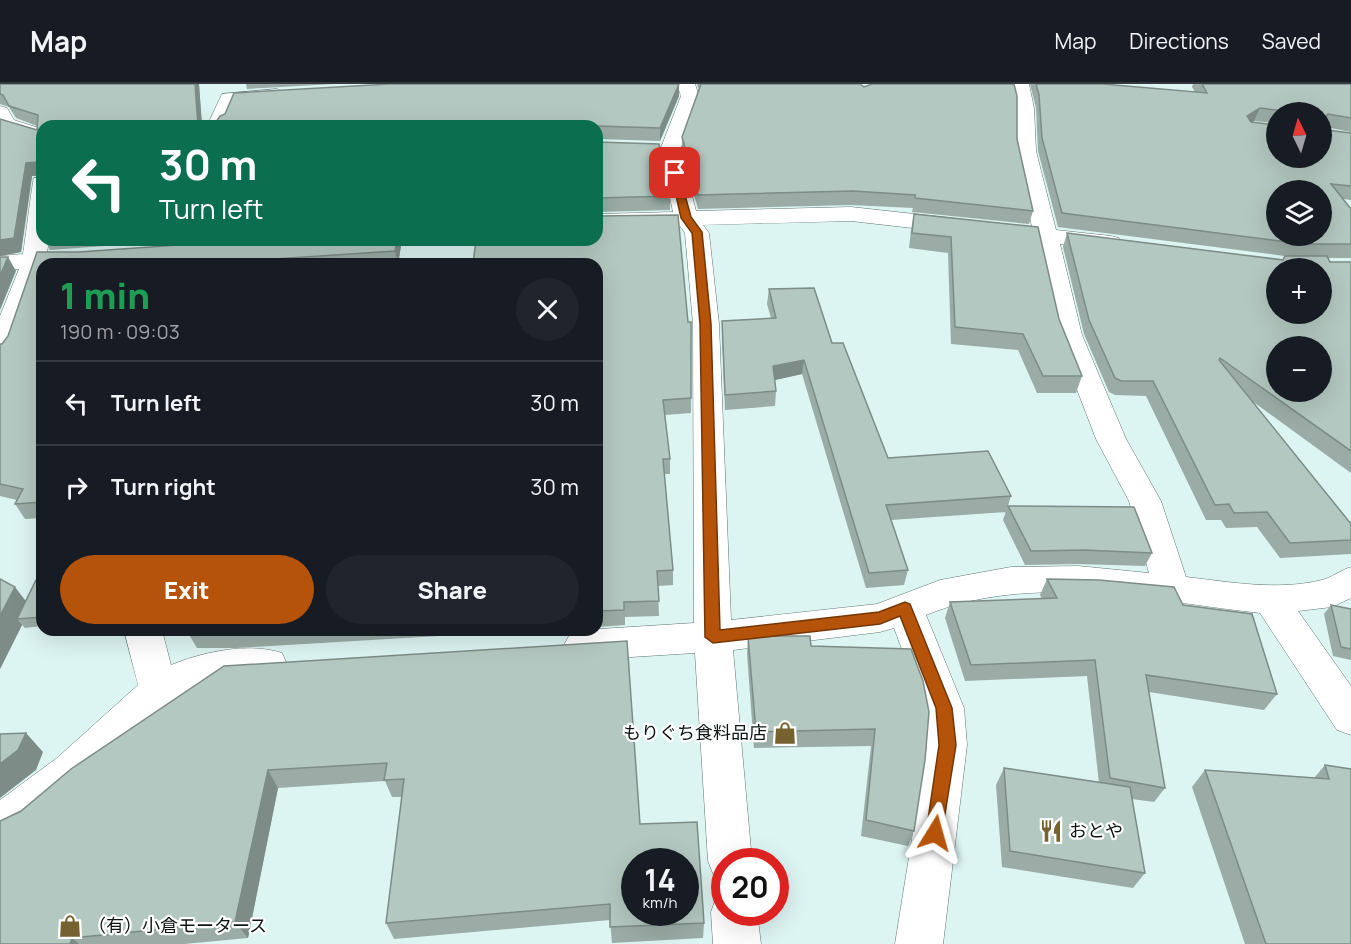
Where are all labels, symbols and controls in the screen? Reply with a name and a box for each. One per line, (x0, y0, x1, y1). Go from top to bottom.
text: Map (30, 22, 87, 60)
text: Map (1055, 27, 1096, 55)
text: Directions (1129, 27, 1229, 55)
text: Saved (1262, 27, 1321, 55)
north arrow (1266, 102, 1332, 168)
map controls (1266, 102, 1332, 402)
text: 30 m (159, 135, 257, 193)
icon: left (60, 144, 138, 222)
pin (649, 147, 700, 198)
icon: arrive (658, 156, 691, 189)
button: layers (1266, 180, 1332, 246)
text: Turn left (159, 190, 263, 227)
button: + (1266, 258, 1332, 324)
text: 1 min (60, 271, 150, 320)
button: close (516, 278, 579, 341)
text: 190 m · 09:03 (60, 318, 180, 345)
button: − (1266, 336, 1332, 402)
icon: left (60, 387, 93, 420)
text: Turn left (111, 388, 201, 418)
text: 30 m (530, 388, 579, 418)
icon: right (60, 471, 93, 504)
text: Turn right (111, 472, 216, 502)
text: 30 m (530, 472, 579, 502)
button: Exit (60, 555, 314, 624)
button: Share (326, 555, 579, 624)
place label: もりぐち食料品店 (623, 720, 767, 744)
shop icon: もりぐち食料品店 (772, 720, 798, 746)
position arrow (903, 801, 967, 865)
restaurant icon: おとや (1038, 818, 1064, 844)
place label: おとや (1069, 818, 1123, 842)
speed limit sign: 20 (711, 848, 789, 926)
text: 14 (644, 859, 676, 900)
text: km/h (643, 892, 677, 913)
shop icon: （有）小倉モータース (57, 913, 83, 939)
place label: （有）小倉モータース (88, 913, 267, 937)

